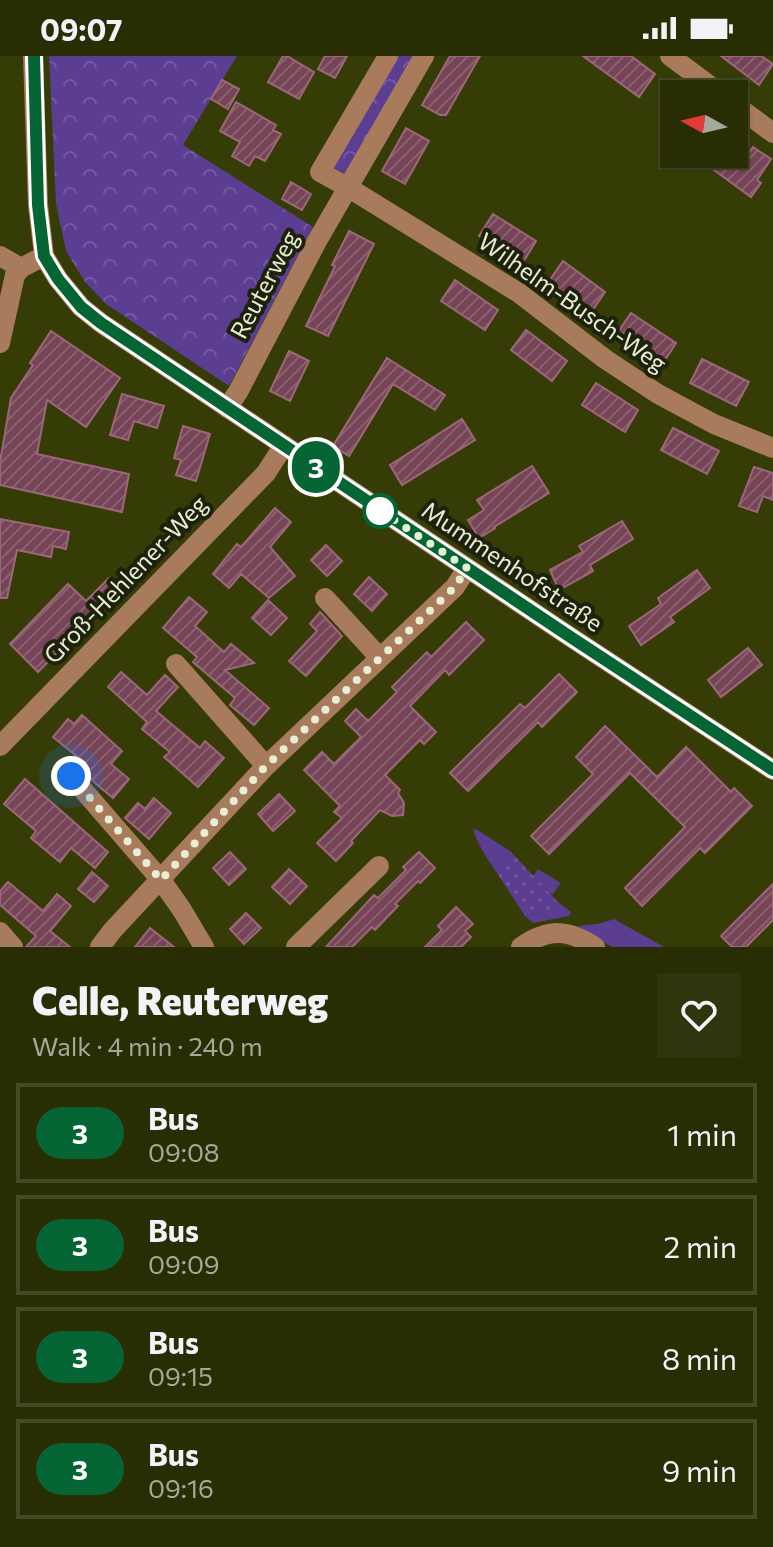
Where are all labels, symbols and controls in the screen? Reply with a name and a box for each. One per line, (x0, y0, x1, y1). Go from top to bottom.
text: 09:07 (40, 10, 123, 47)
north arrow (660, 80, 748, 168)
map controls (660, 80, 748, 168)
street label: Reuterweg (223, 226, 304, 343)
street label: Wilhelm-Busch-Weg (473, 226, 673, 378)
line badge: 3 (290, 441, 342, 493)
text: 3 (308, 450, 324, 484)
street label: Groß-Hehlener-Weg (37, 489, 213, 669)
unlabelled marker (363, 494, 397, 528)
street label: Mummenhofstraße (417, 495, 609, 637)
your location (51, 756, 91, 796)
button: heart (657, 973, 741, 1057)
text: Celle, Reuterweg (32, 976, 328, 1023)
text: Walk · 4 min · 240 m (32, 1030, 263, 1061)
text: Bus (148, 1099, 199, 1136)
text: 1 min (667, 1115, 737, 1152)
text: 3 (72, 1116, 88, 1150)
text: 09:08 (148, 1136, 220, 1167)
text: Bus (148, 1211, 199, 1248)
text: 2 min (664, 1227, 737, 1264)
text: 3 (72, 1228, 88, 1262)
text: 09:09 (148, 1248, 220, 1279)
text: Bus (148, 1323, 199, 1360)
text: 8 min (662, 1339, 737, 1376)
text: 3 (72, 1340, 88, 1374)
text: 09:15 (148, 1360, 213, 1391)
text: Bus (148, 1435, 199, 1472)
text: 9 min (662, 1451, 737, 1488)
text: 3 (72, 1452, 88, 1486)
text: 09:16 (148, 1472, 214, 1503)

